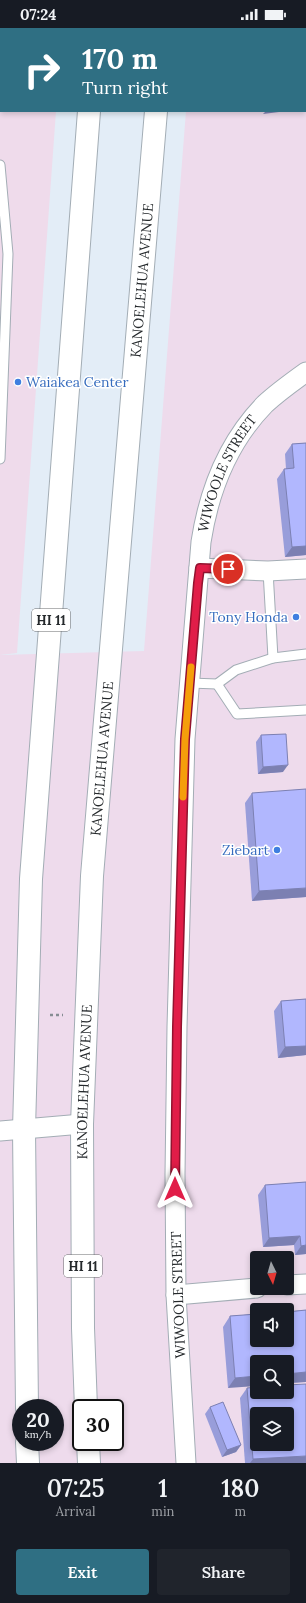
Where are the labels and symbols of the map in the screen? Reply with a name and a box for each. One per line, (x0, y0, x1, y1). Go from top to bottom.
street label: KANOELEHUA AVENUE (126, 202, 157, 358)
place label: Waiakea Center (26, 373, 128, 391)
marker: Waiakea Center (13, 377, 23, 387)
street label: WIWOOLE STREET (194, 411, 261, 534)
pin (211, 552, 245, 586)
place label: Tony Honda (209, 608, 288, 626)
road number: HI 11 (32, 609, 70, 631)
marker: Tony Honda (291, 612, 301, 622)
street label: KANOELEHUA AVENUE (86, 680, 117, 837)
place label: Ziebart (222, 841, 270, 859)
marker: Ziebart (272, 845, 282, 855)
street label: KANOELEHUA AVENUE (73, 1004, 96, 1160)
position arrow (154, 1168, 196, 1210)
street label: WIWOOLE STREET (167, 1231, 189, 1359)
north arrow (250, 1251, 294, 1295)
road number: HI 11 (64, 1255, 102, 1277)
speed limit sign: 30 (72, 1399, 124, 1451)

